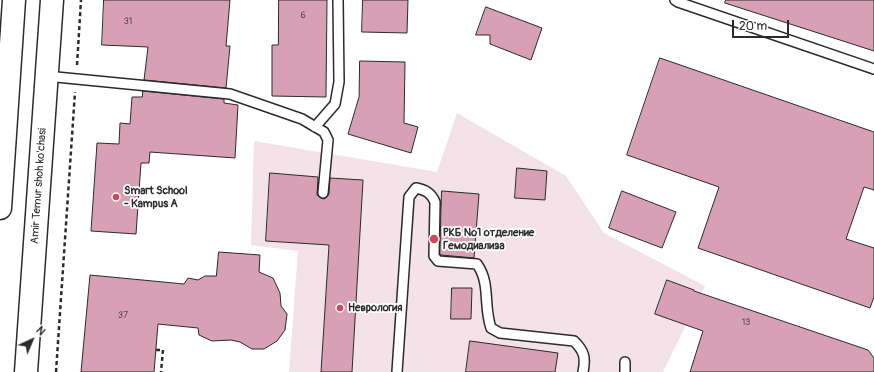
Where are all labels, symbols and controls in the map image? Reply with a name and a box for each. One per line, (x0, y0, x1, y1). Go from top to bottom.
house number: 6 (300, 11, 306, 21)
scale bar (734, 12, 791, 38)
house number: 31 (124, 17, 132, 27)
text: 20 m (739, 19, 767, 34)
street label: Amir Temur shoh ko'chasi (28, 128, 50, 244)
place label: Smart School - Kampus A (124, 184, 188, 210)
marker: Smart School - Kampus A (111, 192, 121, 202)
place label: РКБ №1 отделение Гемодиализа (443, 226, 534, 252)
marker: РКБ №1 отделение Гемодиализа (428, 233, 440, 245)
place label: Неврология (348, 301, 402, 315)
marker: Неврология (335, 303, 345, 313)
house number: 37 (118, 311, 128, 321)
house number: 13 (742, 318, 750, 328)
north arrow (12, 320, 52, 360)
text: N (33, 324, 48, 338)

